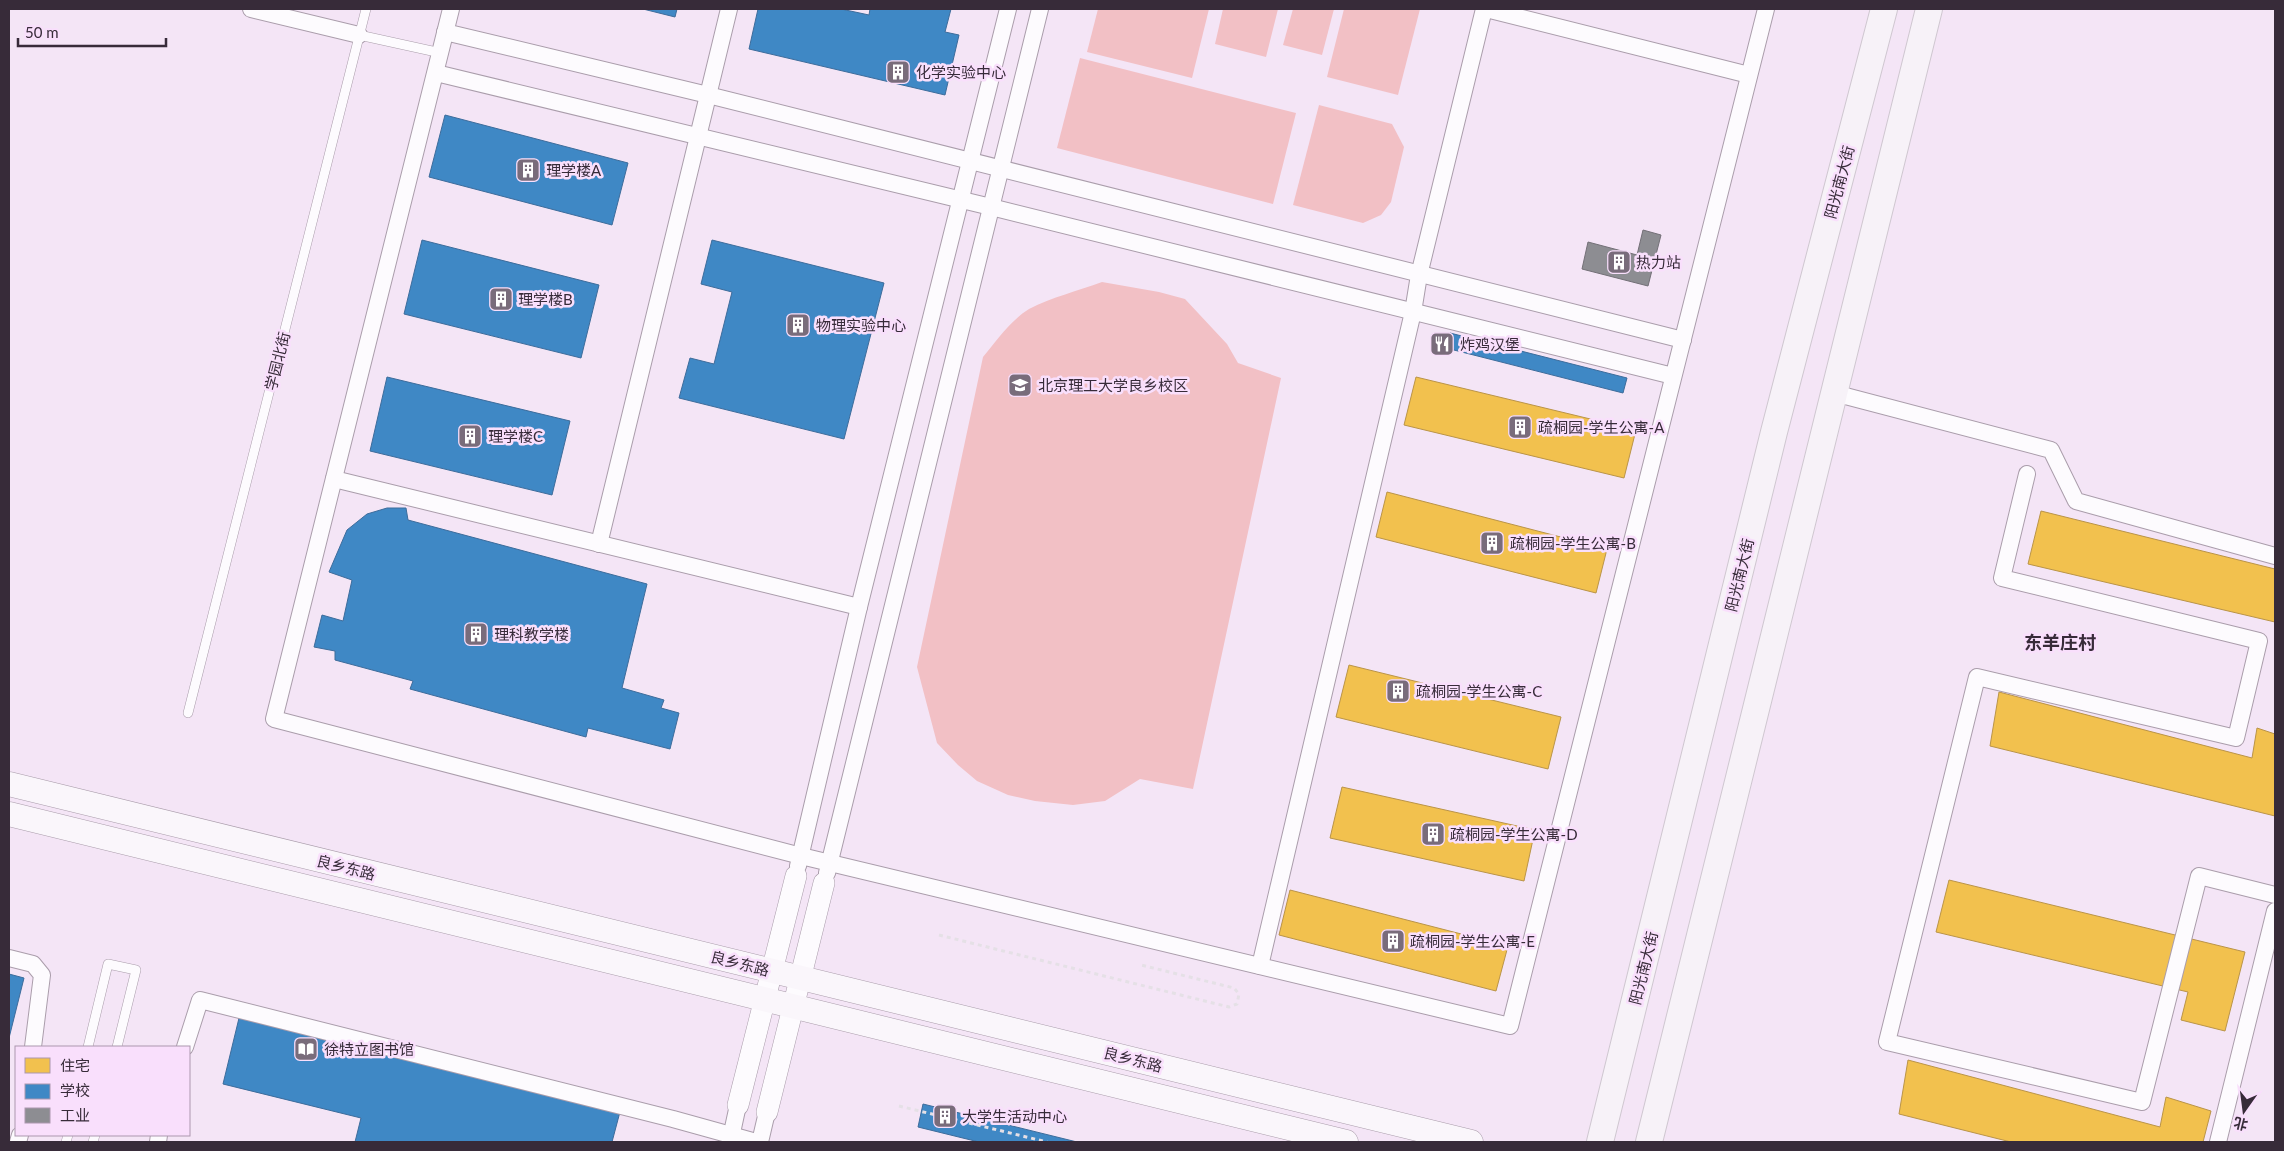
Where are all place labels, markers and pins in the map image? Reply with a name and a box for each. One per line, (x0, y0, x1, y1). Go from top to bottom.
building icon: 化学实验中心 (885, 59, 911, 85)
place label: 化学实验中心 (916, 63, 1006, 81)
building icon: 理学楼A (515, 157, 541, 183)
place label: 理学楼A (546, 161, 602, 179)
building icon: 热力站 (1606, 249, 1632, 275)
place label: 热力站 (1636, 253, 1681, 271)
building icon: 理学楼B (488, 286, 514, 312)
place label: 理学楼B (518, 290, 573, 308)
building icon: 物理实验中心 (785, 312, 811, 338)
place label: 物理实验中心 (816, 316, 906, 334)
restaurant icon: 炸鸡汉堡 (1429, 331, 1455, 357)
place label: 炸鸡汉堡 (1460, 335, 1520, 353)
school or university icon: 北京理工大学良乡校区 (1007, 372, 1033, 398)
place label: 北京理工大学良乡校区 (1038, 376, 1188, 394)
building icon: 疏桐园-学生公寓-A (1507, 414, 1533, 440)
place label: 疏桐园-学生公寓-A (1538, 418, 1665, 436)
building icon: 理学楼C (457, 423, 483, 449)
place label: 理学楼C (488, 427, 543, 445)
building icon: 疏桐园-学生公寓-B (1479, 530, 1505, 556)
place label: 疏桐园-学生公寓-B (1510, 534, 1636, 552)
building icon: 理科教学楼 (463, 621, 489, 647)
place label: 理科教学楼 (494, 625, 569, 643)
building icon: 疏桐园-学生公寓-C (1385, 678, 1411, 704)
place label: 疏桐园-学生公寓-C (1416, 682, 1542, 700)
building icon: 疏桐园-学生公寓-D (1420, 821, 1446, 847)
place label: 疏桐园-学生公寓-D (1450, 825, 1578, 843)
building icon: 疏桐园-学生公寓-E (1380, 928, 1406, 954)
place label: 疏桐园-学生公寓-E (1410, 932, 1535, 950)
library icon: 徐特立图书馆 (293, 1036, 319, 1062)
place label: 徐特立图书馆 (324, 1040, 414, 1058)
building icon: 大学生活动中心 (932, 1103, 958, 1129)
place label: 大学生活动中心 (962, 1107, 1067, 1125)

